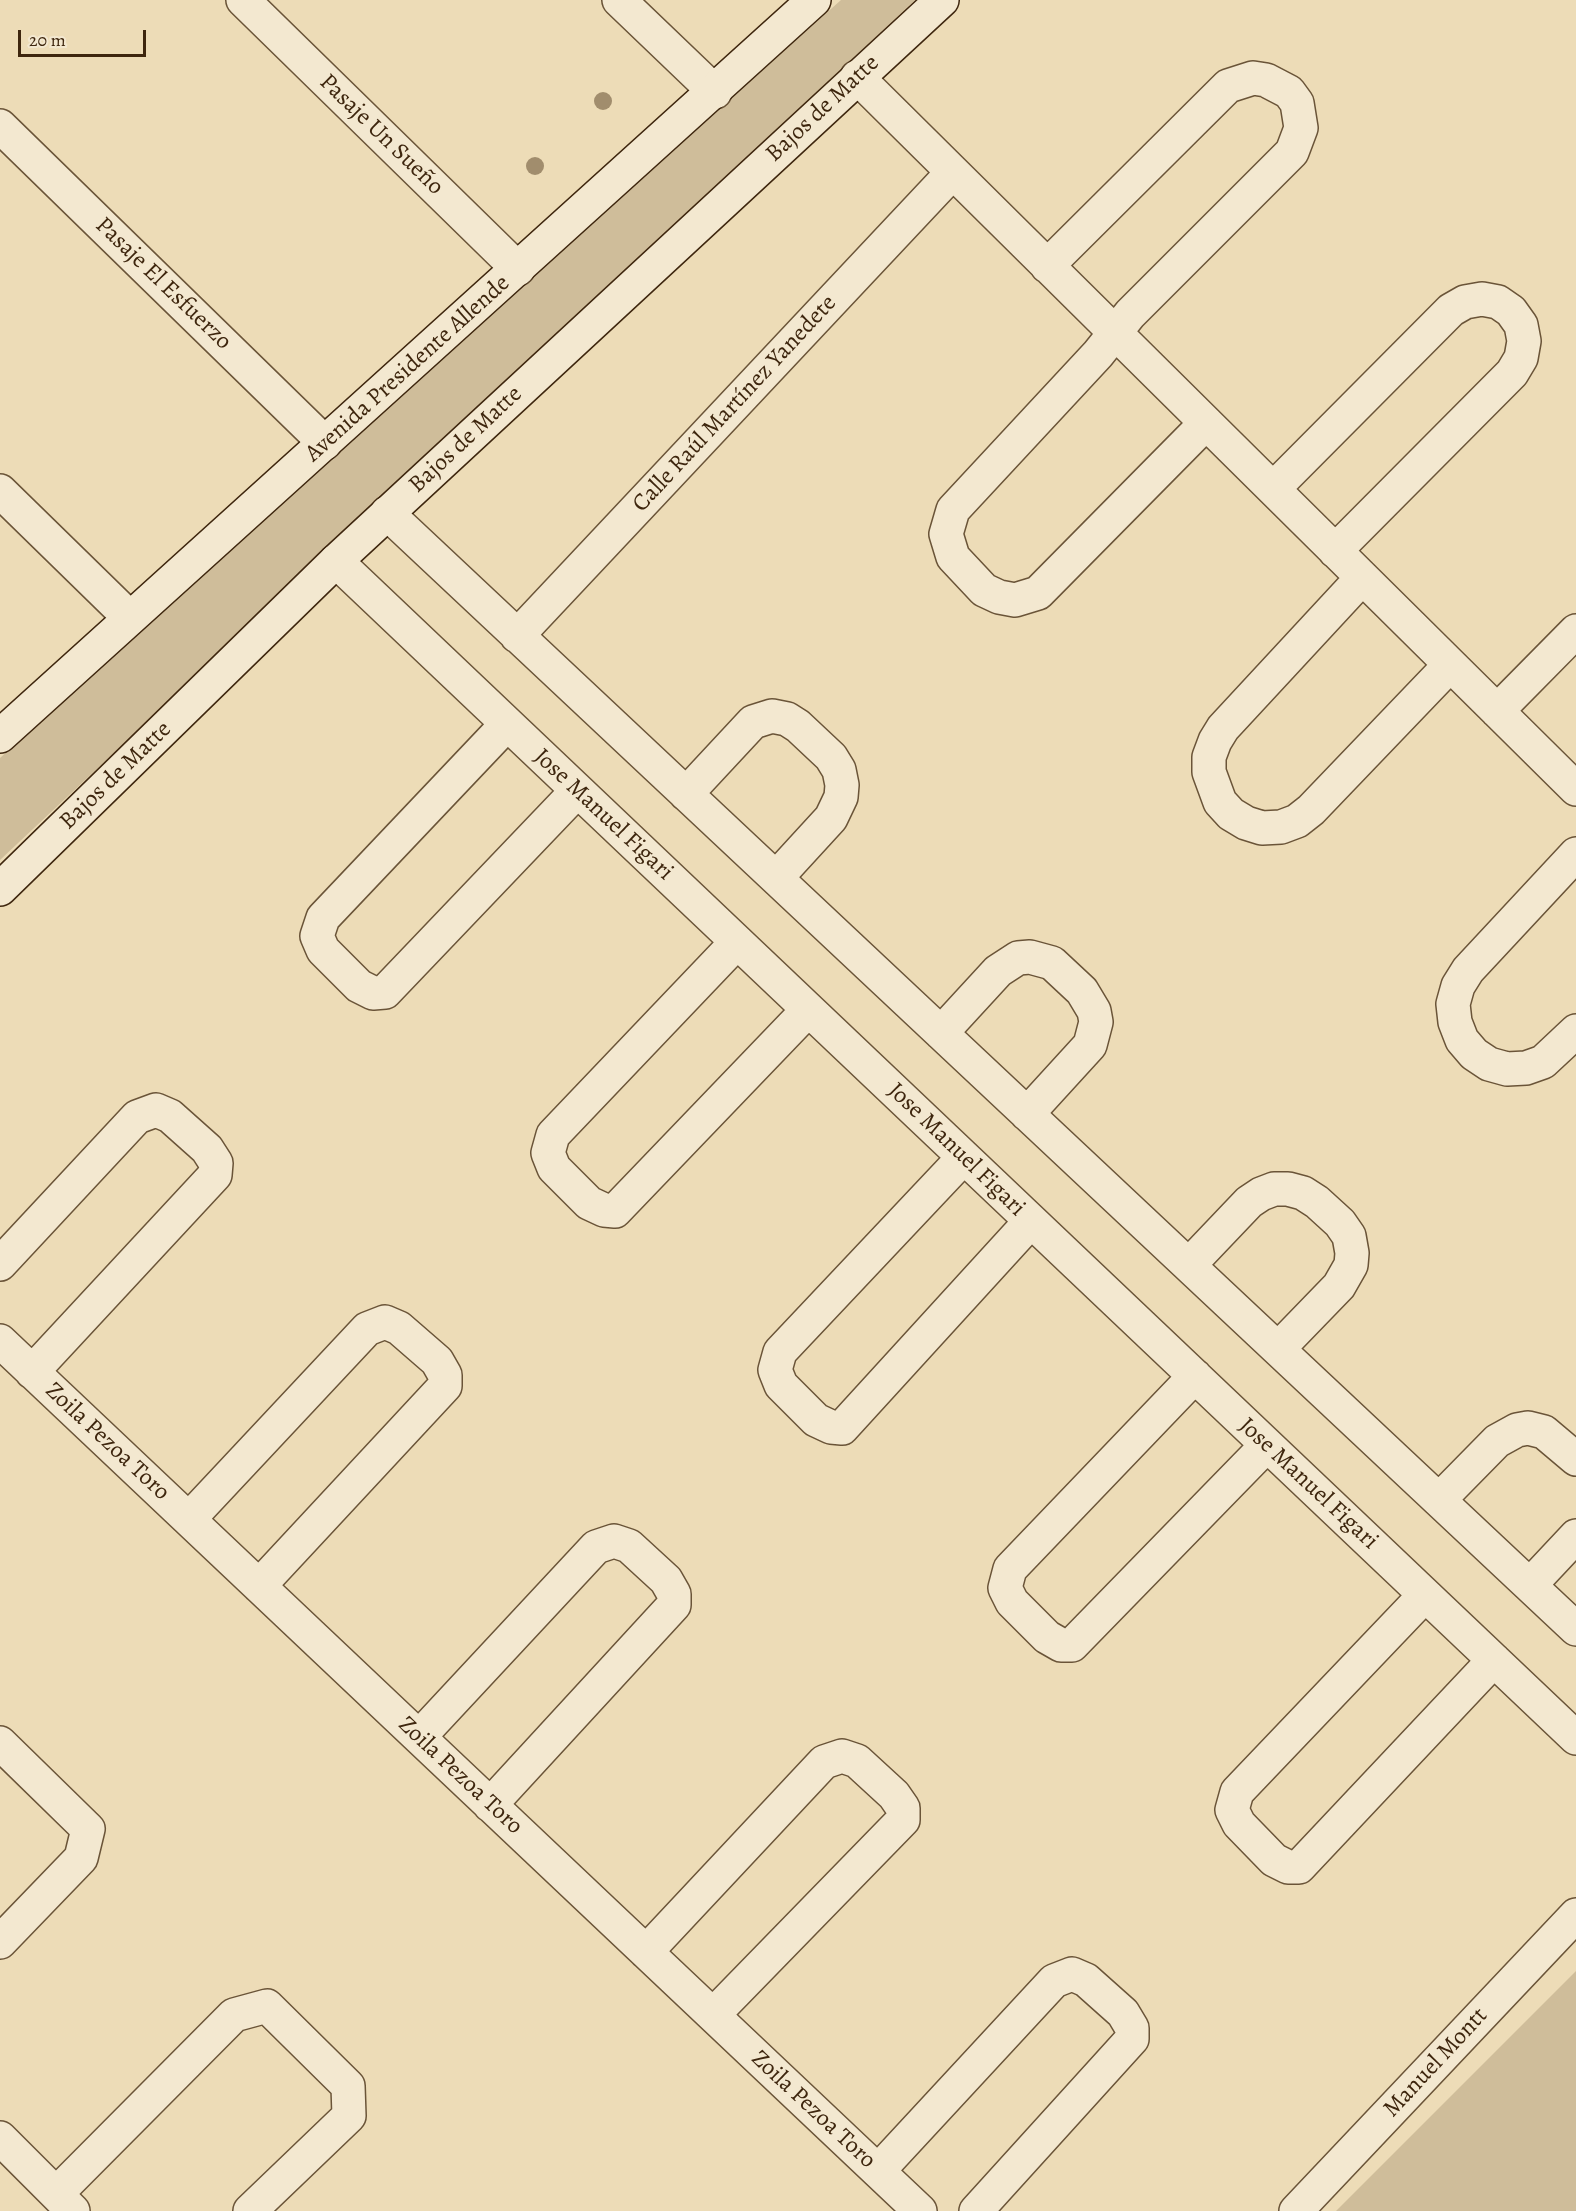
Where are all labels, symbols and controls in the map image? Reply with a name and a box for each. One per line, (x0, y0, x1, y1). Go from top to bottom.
scale bar (21, 18, 148, 56)
text: 20 m (29, 28, 66, 52)
street label: Bajos de Matte (760, 49, 886, 169)
street label: Pasaje Un Sueño (313, 68, 449, 202)
street label: Pasaje El Esfuerzo (89, 212, 237, 356)
street label: Avenida Presidente Allende (300, 269, 516, 469)
street label: Calle Raúl Martínez Yanedete (627, 290, 843, 518)
street label: Bajos de Matte (403, 380, 529, 500)
street label: Bajos de Matte (54, 716, 178, 836)
street label: Jose Manuel Figari (527, 743, 679, 887)
street label: Jose Manuel Figari (881, 1077, 1031, 1223)
street label: Zoila Pezoa Toro (39, 1377, 175, 1507)
street label: Jose Manuel Figari (1232, 1412, 1384, 1556)
street label: Zoila Pezoa Toro (392, 1711, 528, 1841)
street label: Manuel Montt (1378, 2002, 1494, 2124)
street label: Zoila Pezoa Toro (745, 2045, 881, 2175)

